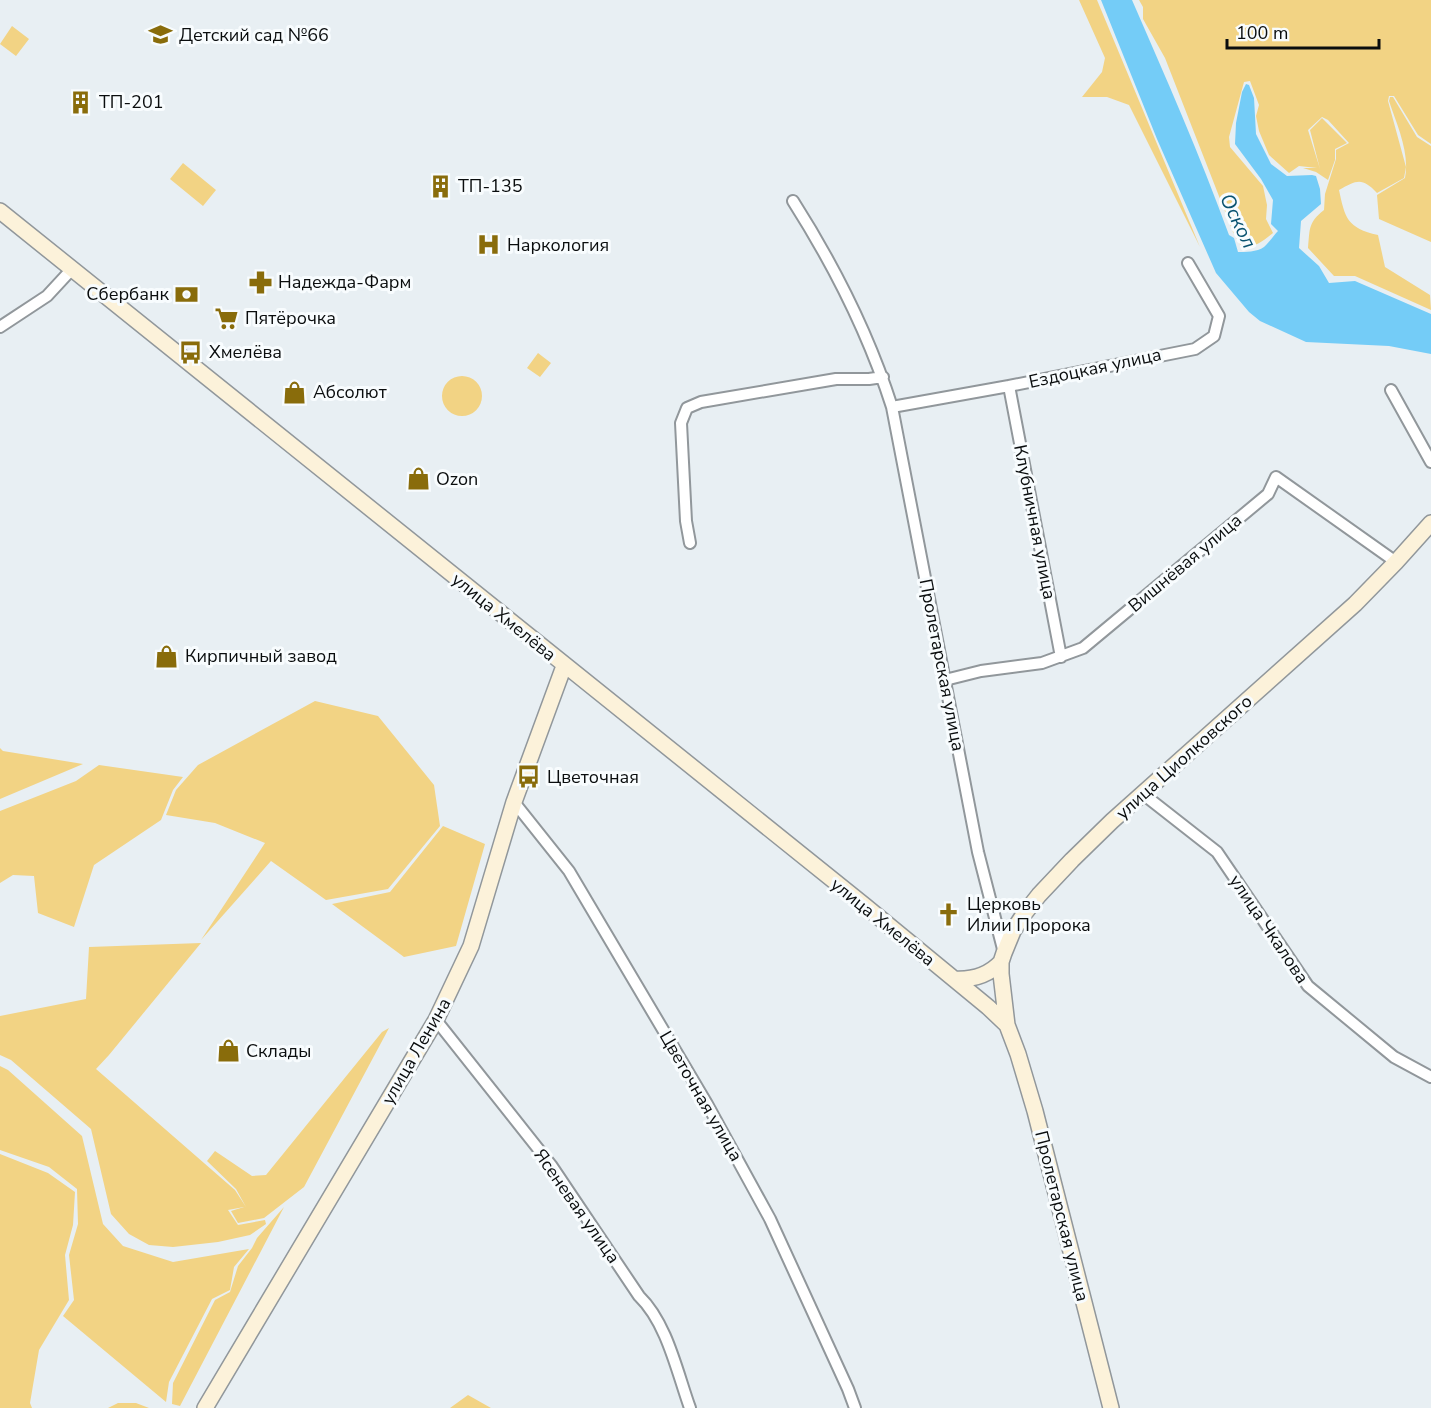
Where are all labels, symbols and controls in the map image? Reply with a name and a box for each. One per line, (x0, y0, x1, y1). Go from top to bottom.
scale bar (1227, 12, 1378, 50)
text: 100 m (1236, 21, 1288, 45)
school or university icon: Детский сад №66 (148, 22, 174, 48)
place label: Детский сад №66 (179, 23, 329, 47)
building icon: ТП-201 (68, 89, 94, 115)
place label: ТП-201 (99, 90, 163, 114)
building icon: ТП-135 (427, 173, 453, 199)
place label: ТП-135 (458, 174, 522, 198)
water label: Оскол (1213, 189, 1263, 253)
hospital icon: Наркология (476, 232, 502, 258)
place label: Наркология (507, 233, 609, 257)
pharmacy icon: Надежда-Фарм (247, 269, 273, 295)
place label: Надежда-Фарм (278, 270, 411, 294)
bank icon: Сбербанк (174, 281, 200, 307)
place label: Сбербанк (86, 282, 170, 306)
supermarket icon: Пятёрочка (214, 305, 240, 331)
place label: Пятёрочка (245, 306, 336, 330)
bus stop icon: Хмелёва (178, 339, 204, 365)
place label: Хмелёва (209, 340, 282, 364)
street label: Ездоцкая улица (1027, 342, 1163, 394)
shop icon: Абсолют (282, 379, 308, 405)
place label: Абсолют (313, 380, 387, 404)
street label: Клубничная улица (1008, 442, 1062, 602)
shop icon: Ozon (405, 466, 431, 492)
place label: Ozon (436, 467, 478, 491)
street label: Вишнёвая улица (1123, 508, 1247, 618)
street label: улица Хмелёва (447, 567, 561, 667)
street label: Пролетарская улица (914, 577, 970, 753)
shop icon: Кирпичный завод (154, 643, 180, 669)
place label: Кирпичный завод (185, 644, 337, 668)
street label: улица Циолковского (1111, 689, 1257, 825)
bus stop icon: Цветочная (516, 764, 542, 790)
place label: Цветочная (547, 765, 639, 789)
street label: улица Чкалова (1224, 870, 1314, 988)
street label: улица Хмелёва (826, 872, 940, 972)
place label: Церковь Илии Пророка (967, 892, 1091, 937)
church icon: Церковь Илии Пророка (936, 901, 962, 927)
street label: улица Ленина (376, 993, 456, 1109)
street label: Цветочная улица (654, 1026, 748, 1166)
shop icon: Склады (215, 1038, 241, 1064)
place label: Склады (246, 1039, 311, 1063)
street label: Пролетарская улица (1029, 1128, 1095, 1304)
street label: Ясеневая улица (529, 1144, 625, 1268)

